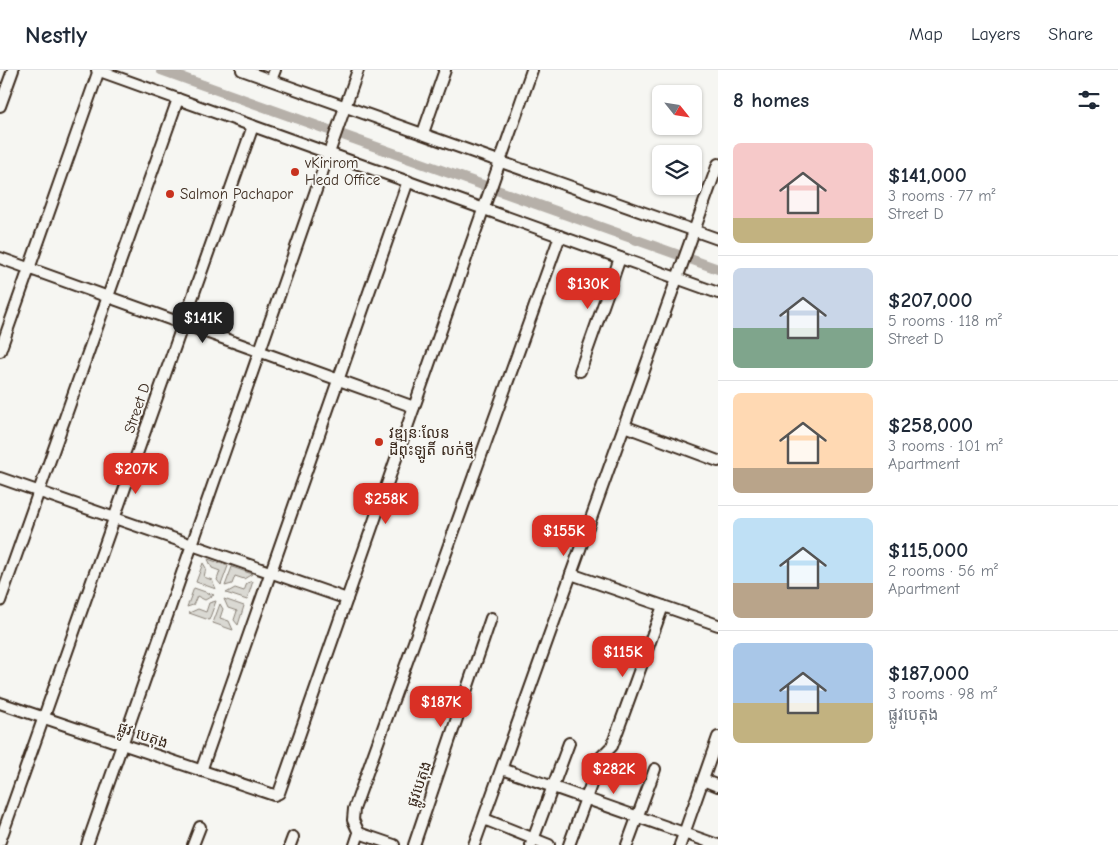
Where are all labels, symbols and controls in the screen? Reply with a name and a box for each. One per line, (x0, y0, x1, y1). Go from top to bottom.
text: Nestly (25, 21, 87, 49)
text: Map (909, 24, 943, 45)
text: Layers (971, 24, 1020, 45)
text: Share (1048, 24, 1093, 45)
north arrow (652, 85, 702, 135)
map controls (652, 85, 702, 195)
icon: filters (1075, 86, 1103, 114)
text: 8 homes (733, 88, 809, 112)
button: layers (652, 145, 702, 195)
place label: vKirirom Head Office (304, 154, 381, 189)
icon: home (773, 163, 833, 223)
text: $141,000 (888, 163, 967, 187)
marker: vKirirom Head Office (289, 166, 301, 178)
place label: Salmon Pachapor (180, 185, 293, 203)
text: 3 rooms · 77 m² (888, 187, 996, 205)
marker: Salmon Pachapor (164, 188, 176, 200)
text: Street D (888, 205, 943, 223)
pin: $130K (553, 268, 623, 310)
text: $130K (567, 275, 609, 293)
icon: home (773, 288, 833, 348)
text: $207,000 (888, 288, 973, 312)
pin: $141K (168, 302, 238, 344)
text: $141K (184, 309, 222, 327)
text: 5 rooms · 118 m² (888, 312, 1002, 330)
text: Street D (888, 330, 943, 348)
street label: Street D (120, 380, 154, 436)
icon: home (773, 413, 833, 473)
text: $258,000 (888, 413, 973, 437)
place label: វឌ្ឍនៈលែន ដីពុះឡូតិ៍ លក់ថ្មី (389, 424, 474, 463)
marker: វឌ្ឍនៈលែន ដីពុះឡូតិ៍ លក់ថ្មី (373, 436, 385, 448)
text: 3 rooms · 101 m² (888, 437, 1003, 455)
pin: $207K (101, 452, 171, 495)
text: Apartment (888, 455, 960, 473)
text: $207K (115, 460, 157, 478)
pin: $258K (351, 482, 421, 525)
text: $258K (364, 490, 408, 508)
pin: $155K (529, 514, 599, 557)
text: $155K (543, 522, 585, 540)
icon: home (773, 538, 833, 598)
text: $115,000 (888, 538, 968, 562)
text: 2 rooms · 56 m² (888, 562, 998, 580)
text: Apartment (888, 580, 960, 598)
pin: $115K (588, 636, 658, 678)
text: $115K (603, 643, 643, 661)
text: $187,000 (888, 661, 969, 685)
icon: home (773, 663, 833, 723)
text: 3 rooms · 98 m² (888, 685, 997, 703)
pin: $187K (406, 686, 476, 728)
text: $187K (421, 693, 461, 711)
text: ផ្លូវបេតុង (888, 706, 938, 724)
street label: ផ្លូវ បេតុង (114, 718, 171, 756)
pin: $282K (579, 752, 649, 795)
street label: ផ្លូវបេតុង (403, 759, 439, 811)
text: $282K (593, 760, 635, 778)

